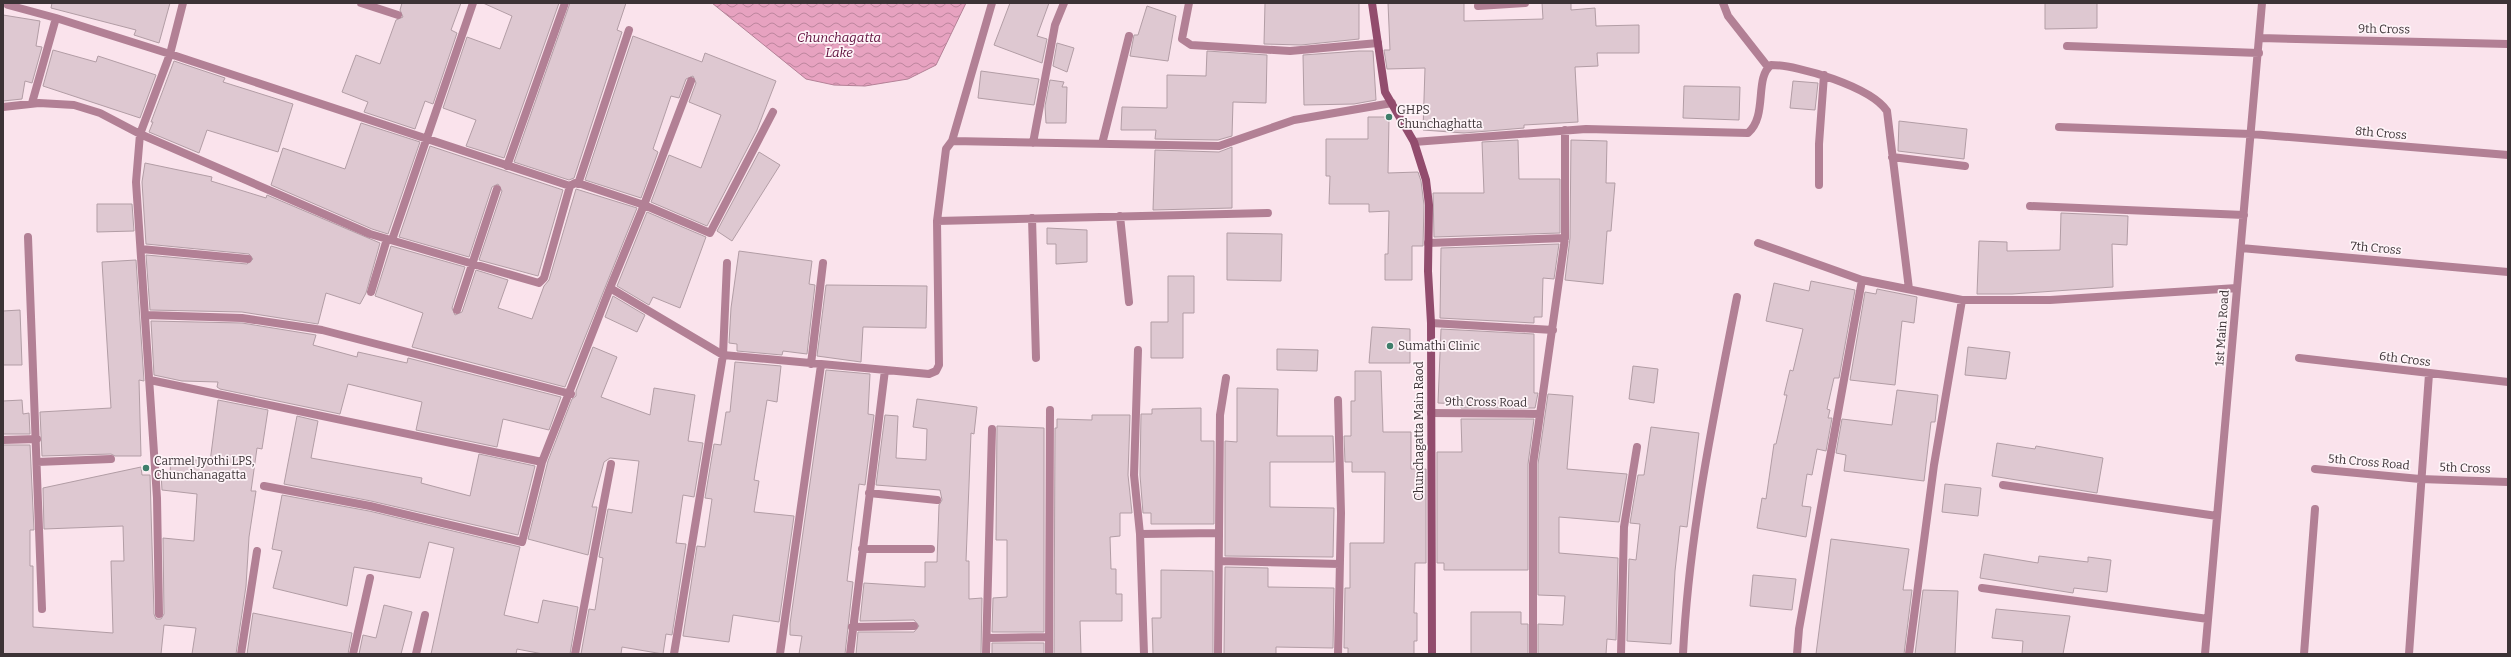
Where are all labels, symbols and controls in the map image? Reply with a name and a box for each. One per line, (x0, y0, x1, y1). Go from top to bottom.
street label: 9th Cross (2358, 22, 2410, 36)
water label: Chunchagatta Lake (797, 30, 881, 60)
place label: GHPS Chunchaghatta (1397, 103, 1483, 131)
marker: GHPS Chunchaghatta (1384, 112, 1394, 122)
street label: 8th Cross (2355, 124, 2408, 142)
street label: 7th Cross (2350, 239, 2402, 257)
street label: 1st Main Road (2212, 290, 2232, 366)
place label: Sumathi Clinic (1398, 339, 1480, 353)
marker: Sumathi Clinic (1385, 341, 1395, 351)
street label: 6th Cross (2378, 349, 2432, 369)
street label: Chunchagatta Main Raod (1412, 361, 1426, 501)
street label: 9th Cross Road (1445, 394, 1527, 410)
street label: 5th Cross Road (2328, 451, 2410, 473)
place label: Carmel Jyothi LPS, Chunchanagatta (154, 454, 255, 482)
street label: 5th Cross (2439, 460, 2491, 476)
marker: Carmel Jyothi LPS, Chunchanagatta (141, 463, 151, 473)

